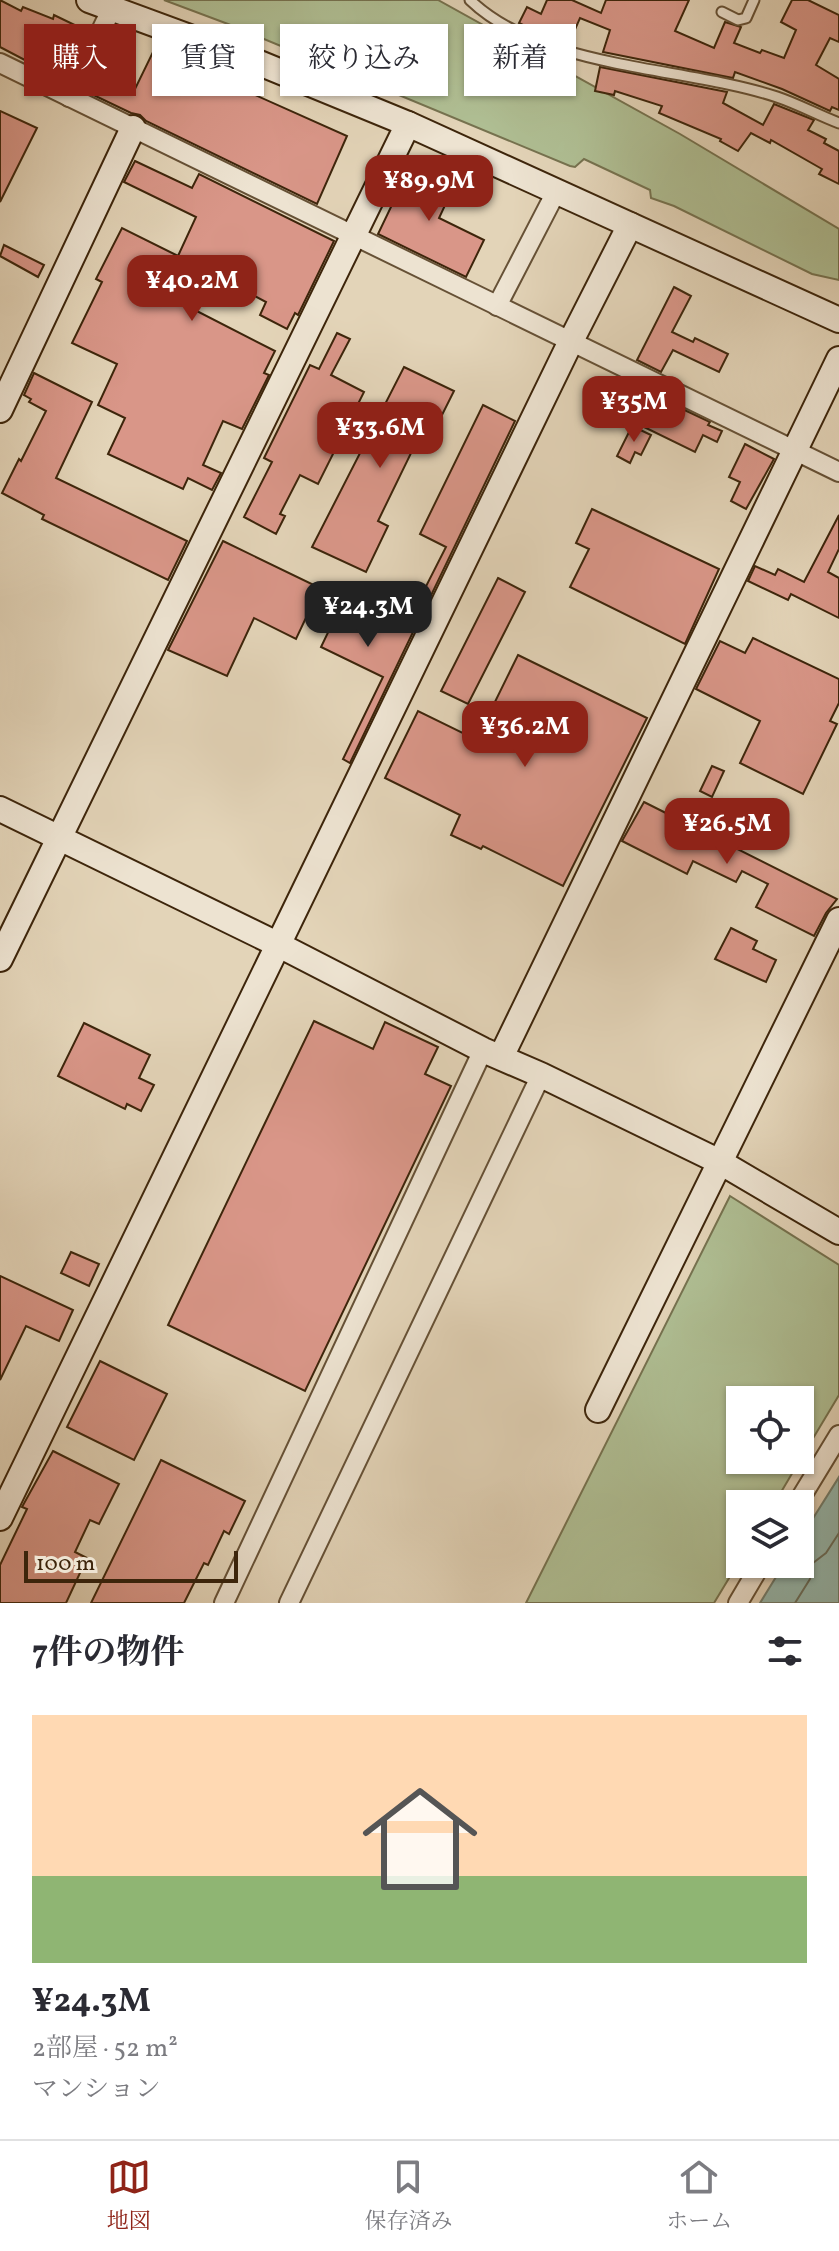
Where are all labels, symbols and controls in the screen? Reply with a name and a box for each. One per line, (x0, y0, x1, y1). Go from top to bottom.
chip: 購入 (24, 24, 136, 96)
chip: 賃貸 (152, 24, 264, 96)
chip: 絞り込み (280, 24, 448, 96)
chip: 新着 (464, 24, 576, 96)
pin: ¥89.9M (364, 155, 494, 223)
text: ¥89.9M (383, 163, 475, 199)
pin: ¥40.2M (127, 255, 257, 323)
text: ¥40.2M (145, 263, 239, 299)
pin: ¥35M (587, 376, 681, 444)
text: ¥35M (600, 384, 668, 420)
pin: ¥33.6M (315, 402, 445, 470)
text: ¥33.6M (335, 410, 425, 446)
pin: ¥24.3M (303, 581, 433, 649)
text: ¥24.3M (323, 589, 413, 625)
pin: ¥36.2M (460, 701, 590, 769)
text: ¥36.2M (480, 709, 570, 745)
pin: ¥26.5M (662, 798, 792, 866)
text: ¥26.5M (683, 806, 771, 842)
map controls (726, 1386, 814, 1578)
button: locate (726, 1386, 814, 1474)
button: layers (726, 1490, 814, 1578)
scale bar (24, 1547, 238, 1583)
text: 100 m (36, 1549, 95, 1580)
icon: filters (763, 1629, 807, 1673)
text: 7件の物件 (32, 1631, 184, 1678)
icon: home (348, 1767, 492, 1911)
text: ¥24.3M (32, 1979, 150, 2026)
text: 2部屋 · 52 m² (32, 2031, 178, 2067)
text: マンション (32, 2072, 161, 2108)
tab: 地図 (107, 2155, 151, 2238)
tab: 保存済み (364, 2155, 452, 2238)
tab: ホーム (666, 2155, 732, 2238)

